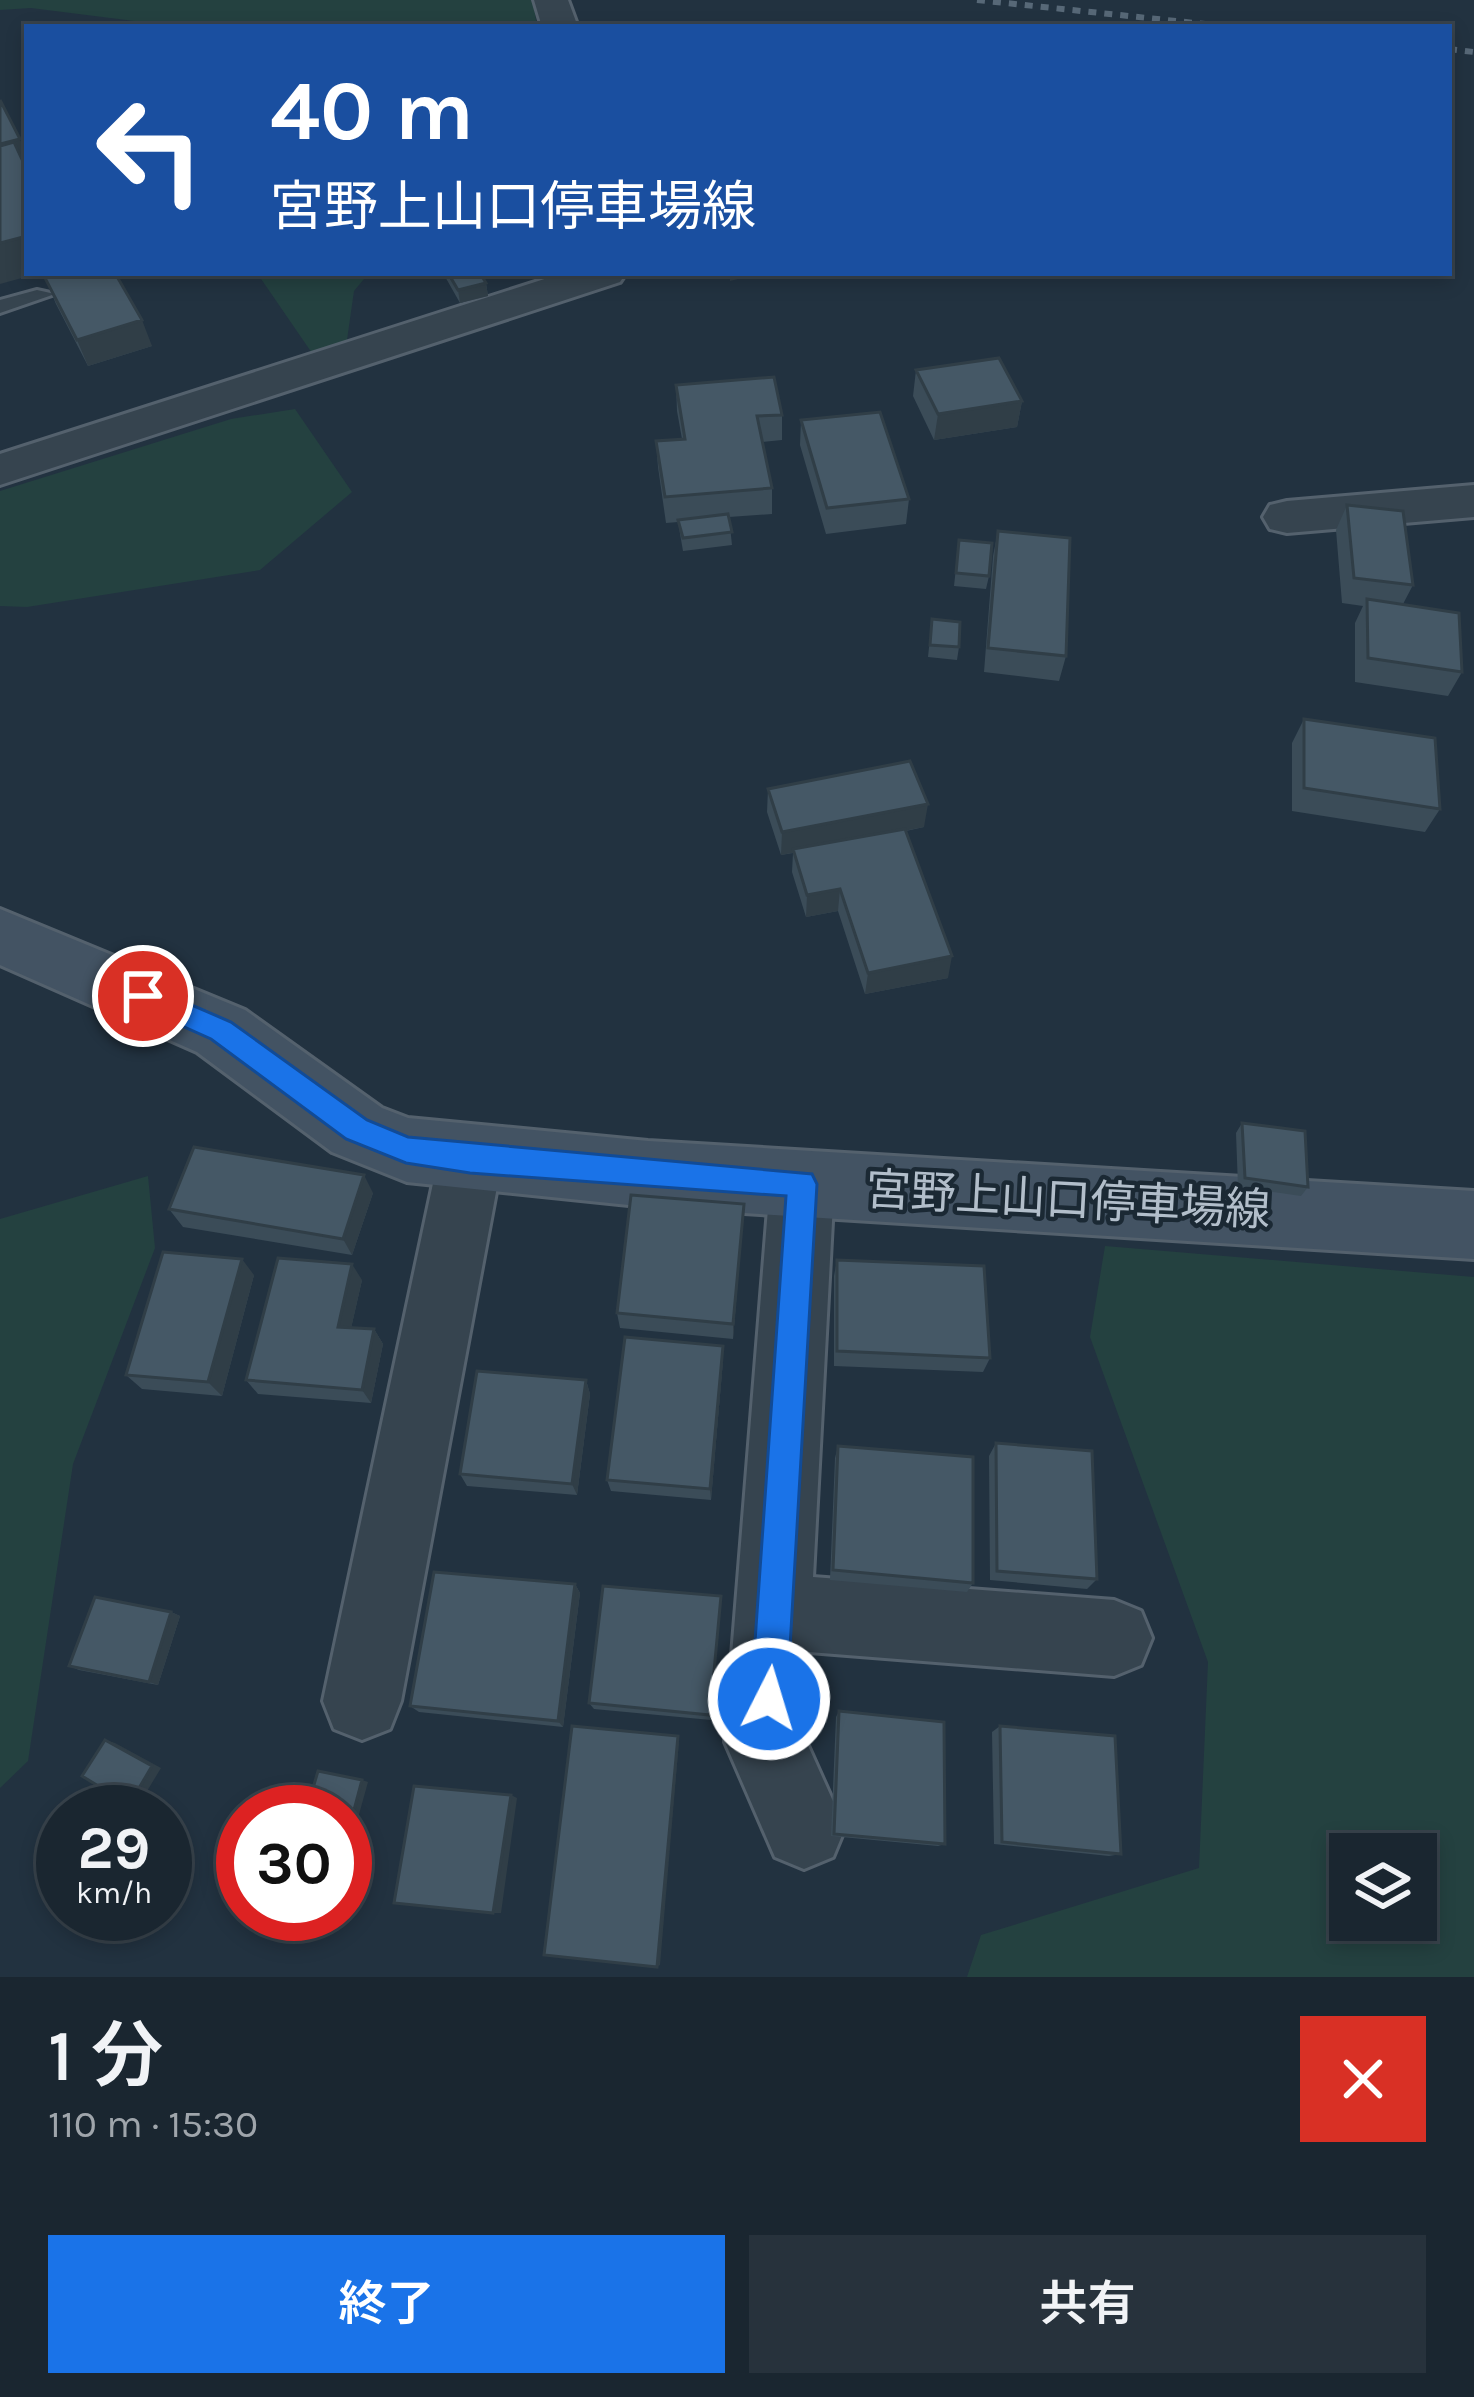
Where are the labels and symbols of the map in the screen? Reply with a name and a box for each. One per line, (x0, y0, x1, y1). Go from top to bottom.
pin (92, 945, 194, 1047)
street label: 宮野上山口停車場線 (864, 1163, 1272, 1237)
position arrow (706, 1636, 832, 1762)
speed limit sign: 30 (216, 1785, 372, 1941)

